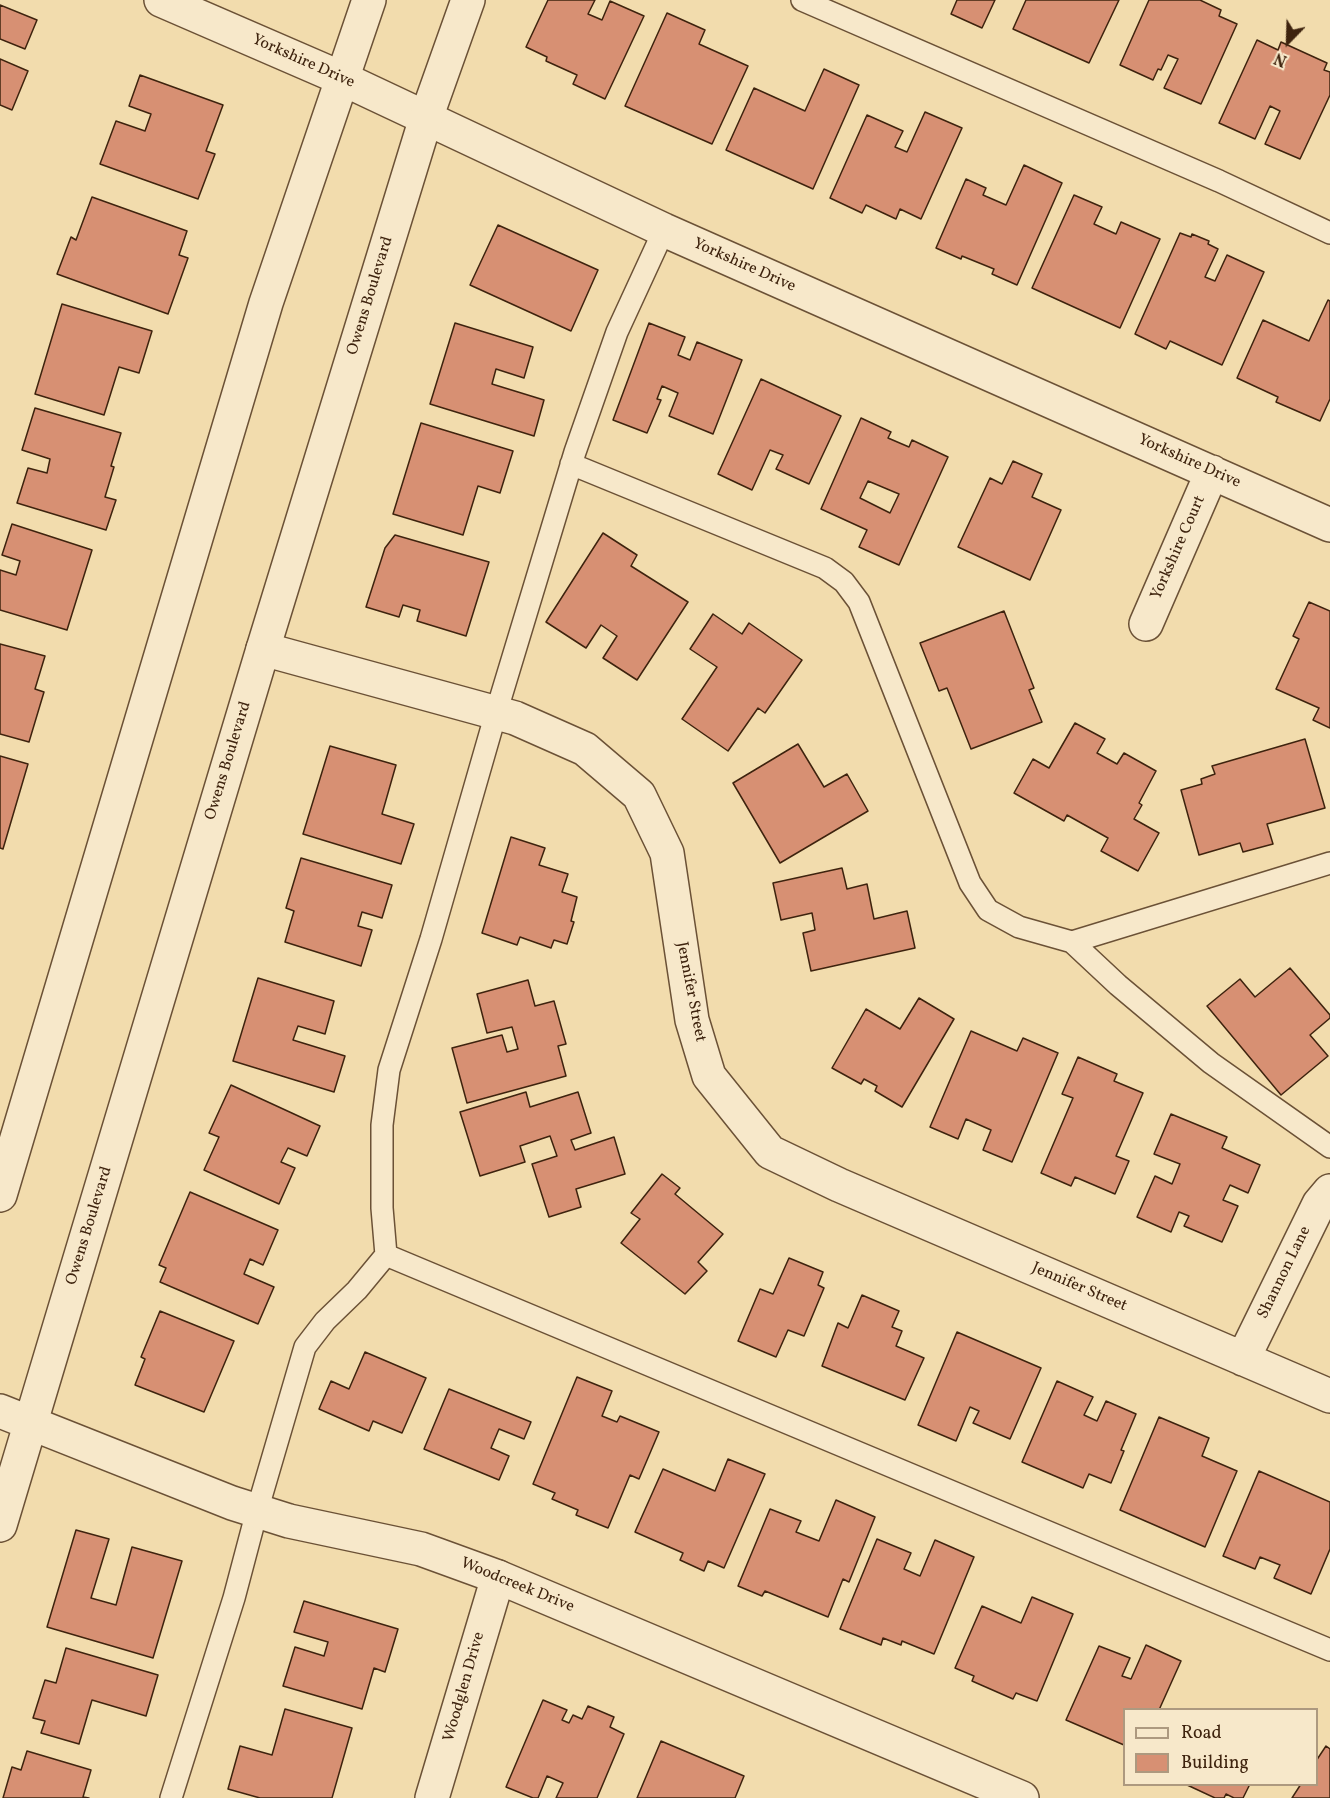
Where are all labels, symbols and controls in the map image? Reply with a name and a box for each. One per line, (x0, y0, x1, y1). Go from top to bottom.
north arrow (1258, 12, 1318, 72)
street label: Yorkshire Drive (249, 31, 357, 93)
text: N (1271, 46, 1291, 71)
street label: Owens Boulevard (344, 234, 398, 358)
street label: Yorkshire Drive (690, 235, 798, 297)
street label: Yorkshire Drive (1135, 431, 1243, 493)
street label: Yorkshire Court (1148, 493, 1210, 603)
street label: Owens Boulevard (202, 699, 256, 823)
street label: Jennifer Street (671, 940, 709, 1044)
street label: Owens Boulevard (63, 1164, 117, 1288)
street label: Shannon Lane (1254, 1224, 1316, 1322)
street label: Jennifer Street (1028, 1259, 1130, 1317)
street label: Woodcreek Drive (457, 1554, 577, 1618)
street label: Woodglen Drive (440, 1630, 490, 1744)
legend (1123, 1708, 1318, 1786)
text: Road (1181, 1721, 1222, 1746)
text: Building (1181, 1751, 1249, 1776)

